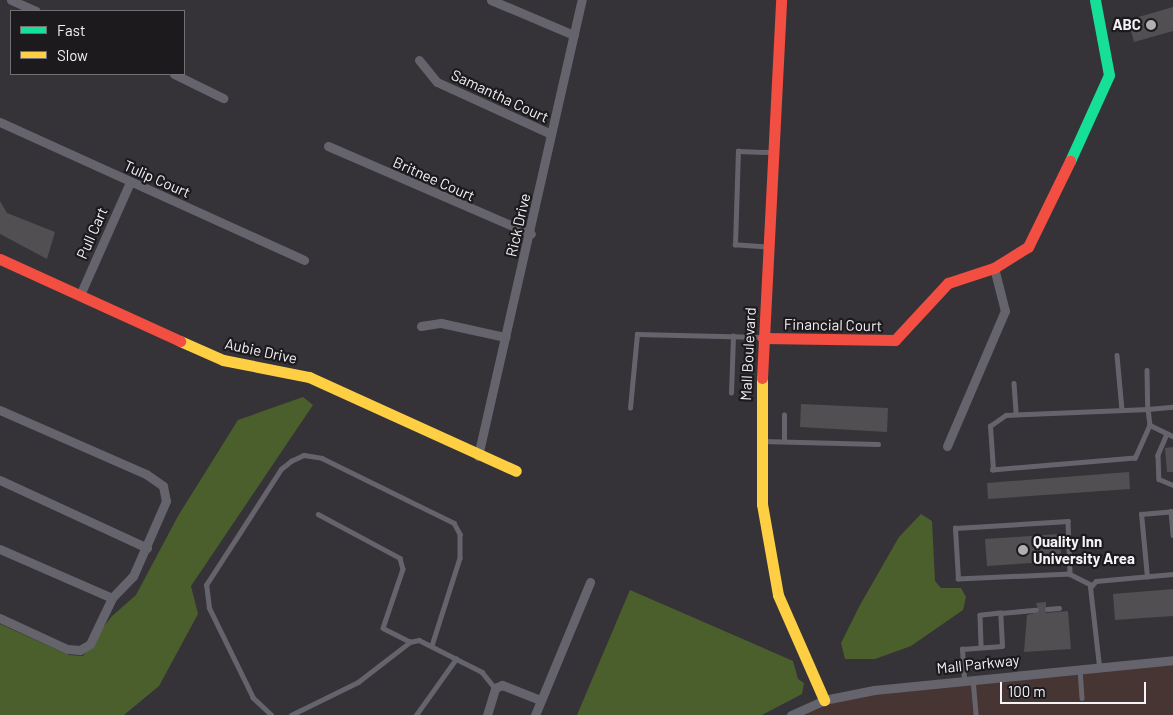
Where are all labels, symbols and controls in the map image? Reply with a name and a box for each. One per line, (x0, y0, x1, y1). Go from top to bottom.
legend (10, 10, 185, 75)
place label: ABC (1113, 16, 1141, 34)
marker: ABC (1145, 19, 1157, 31)
text: Fast (57, 21, 85, 39)
text: Slow (57, 46, 88, 64)
street label: Samantha Court (449, 66, 551, 126)
street label: Britnee Court (390, 153, 478, 205)
street label: Tulip Court (121, 156, 193, 202)
street label: Rick Drive (502, 191, 534, 259)
street label: Pull Cart (73, 204, 111, 262)
street label: Mall Boulevard (737, 307, 759, 401)
street label: Financial Court (784, 315, 882, 335)
street label: Aubie Drive (223, 335, 299, 367)
place label: Quality Inn University Area (1033, 532, 1135, 567)
marker: Quality Inn University Area (1017, 544, 1029, 556)
street label: Mall Parkway (936, 651, 1020, 677)
scale bar (1003, 672, 1149, 704)
text: 100 m (1008, 682, 1046, 700)

